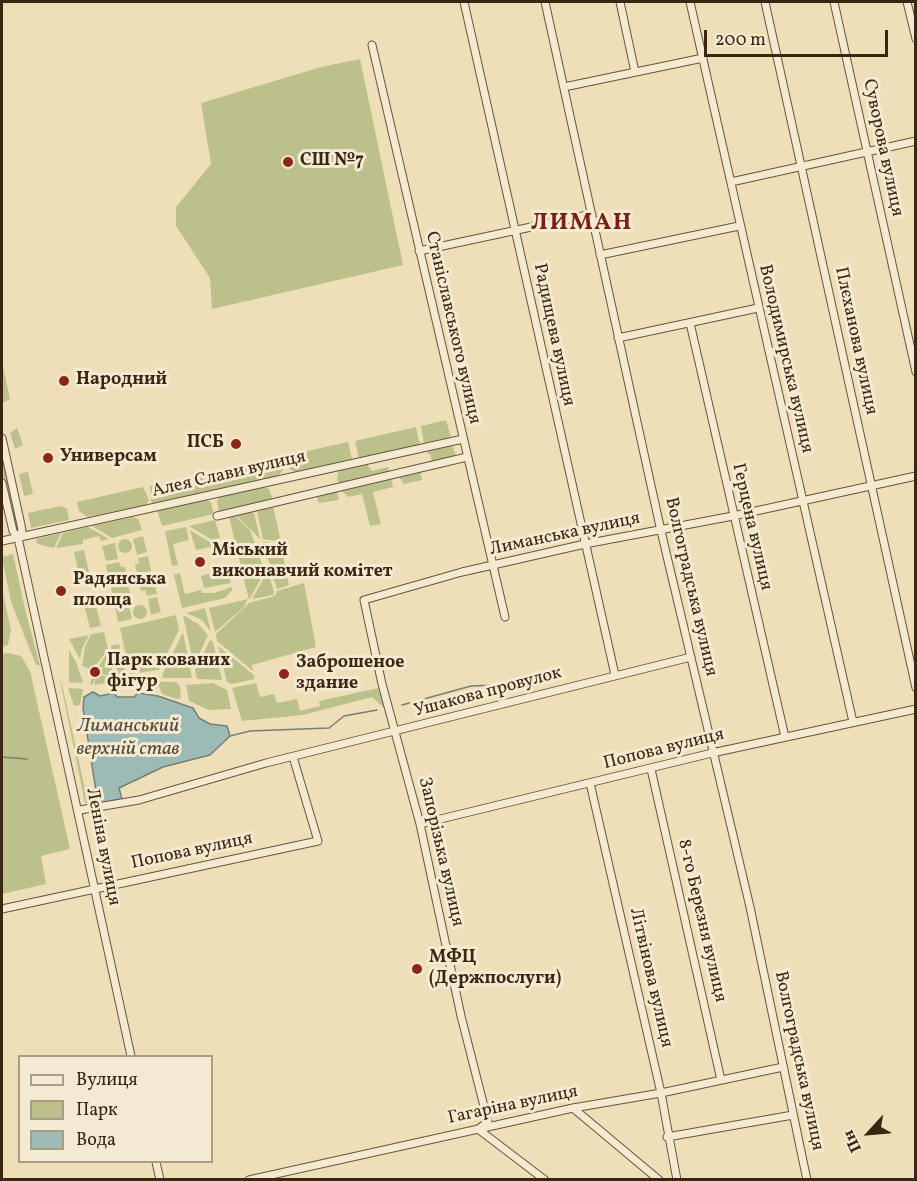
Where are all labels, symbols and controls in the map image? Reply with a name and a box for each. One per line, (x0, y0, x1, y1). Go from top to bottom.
scale bar (707, 18, 892, 56)
text: 200 m (715, 28, 766, 53)
street label: Суворова вулиця (857, 77, 907, 219)
place label: СШ №7 (300, 151, 364, 173)
marker: СШ №7 (281, 155, 295, 169)
district label: ЛИМАН (531, 211, 633, 239)
street label: Станіславського вулиця (419, 230, 485, 426)
street label: Радищева вулиця (527, 262, 579, 408)
street label: Володимирська вулиця (753, 263, 817, 455)
street label: Плєханова вулиця (829, 265, 881, 417)
place label: Народний (76, 370, 167, 392)
marker: Народний (57, 374, 71, 388)
place label: ПСБ (187, 433, 224, 455)
marker: ПСБ (229, 437, 243, 451)
place label: Универсам (60, 447, 157, 469)
street label: Алея Слави вулиця (150, 447, 308, 503)
marker: Универсам (41, 451, 55, 465)
street label: Герцена вулиця (726, 461, 776, 593)
street label: Волгоградська вулиця (659, 495, 721, 679)
street label: Лиманська вулиця (488, 509, 642, 561)
place label: Міський виконавчий комітет (212, 541, 393, 584)
marker: Міський виконавчий комітет (193, 555, 207, 569)
place label: Радянська площа (73, 570, 166, 612)
marker: Радянська площа (54, 584, 68, 598)
place label: Парк кованих фігур (107, 651, 230, 694)
place label: Заброшеное здание (296, 653, 404, 696)
street label: Ушакова провулок (412, 663, 564, 723)
marker: Парк кованих фігур (88, 665, 102, 679)
marker: Заброшеное здание (277, 667, 291, 681)
water label: Лиманський верхній став (76, 715, 180, 762)
street label: Попова вулиця (601, 725, 727, 775)
street label: Запорізька вулиця (412, 775, 468, 929)
street label: Леніна вулиця (80, 786, 124, 908)
street label: Попова вулиця (129, 829, 255, 875)
street label: 8-го Березня вулиця (672, 837, 730, 1005)
street label: Літвінова вулиця (623, 906, 677, 1050)
place label: МФЦ (Держпослуги) (429, 948, 561, 990)
marker: МФЦ (Держпослуги) (410, 962, 424, 976)
street label: Волгоградська вулиця (768, 969, 828, 1153)
legend (18, 1055, 213, 1163)
text: Вулиця (76, 1068, 138, 1093)
street label: Гагаріна вулиця (446, 1082, 580, 1130)
text: Парк (76, 1098, 118, 1123)
north arrow (839, 1103, 899, 1163)
text: Пн (838, 1126, 868, 1156)
text: Вода (76, 1128, 116, 1153)

